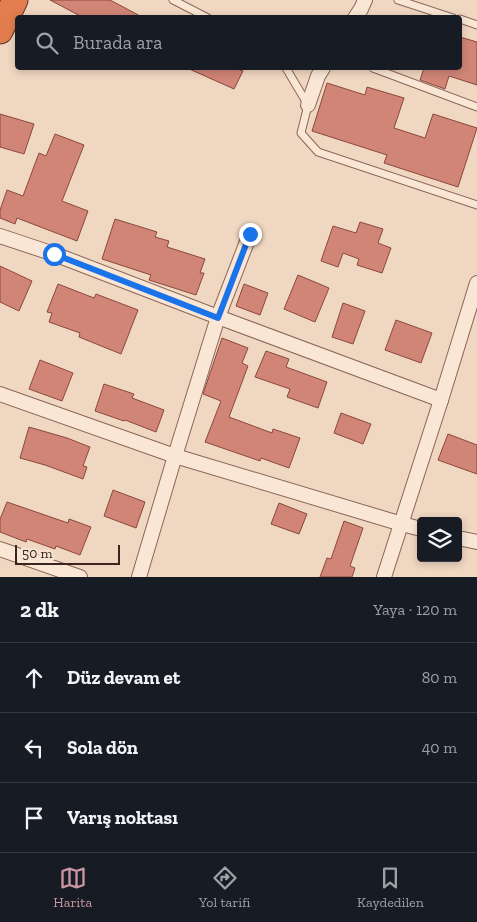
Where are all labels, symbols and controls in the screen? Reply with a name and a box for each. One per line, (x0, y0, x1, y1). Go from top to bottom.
search box (15, 15, 462, 70)
icon: search (33, 29, 61, 57)
text: Burada ara (73, 31, 163, 54)
route end (239, 223, 262, 246)
route start (43, 243, 66, 266)
map controls (417, 517, 462, 562)
button: layers (417, 517, 462, 562)
scale bar (15, 542, 120, 565)
text: 50 m (22, 545, 53, 562)
text: 2 dk (20, 597, 59, 622)
text: Yaya · 120 m (373, 600, 457, 619)
icon: ahead (20, 664, 48, 692)
text: Düz devam et (67, 666, 180, 689)
text: 80 m (422, 668, 457, 687)
icon: left (20, 734, 48, 762)
text: Sola dön (67, 736, 138, 759)
text: 40 m (422, 738, 457, 757)
icon: arrive (20, 804, 48, 832)
text: Varış noktası (67, 806, 178, 829)
tab: Harita (53, 864, 92, 911)
tab: Yol tarifi (199, 864, 251, 911)
tab: Kaydedilen (357, 864, 424, 911)

